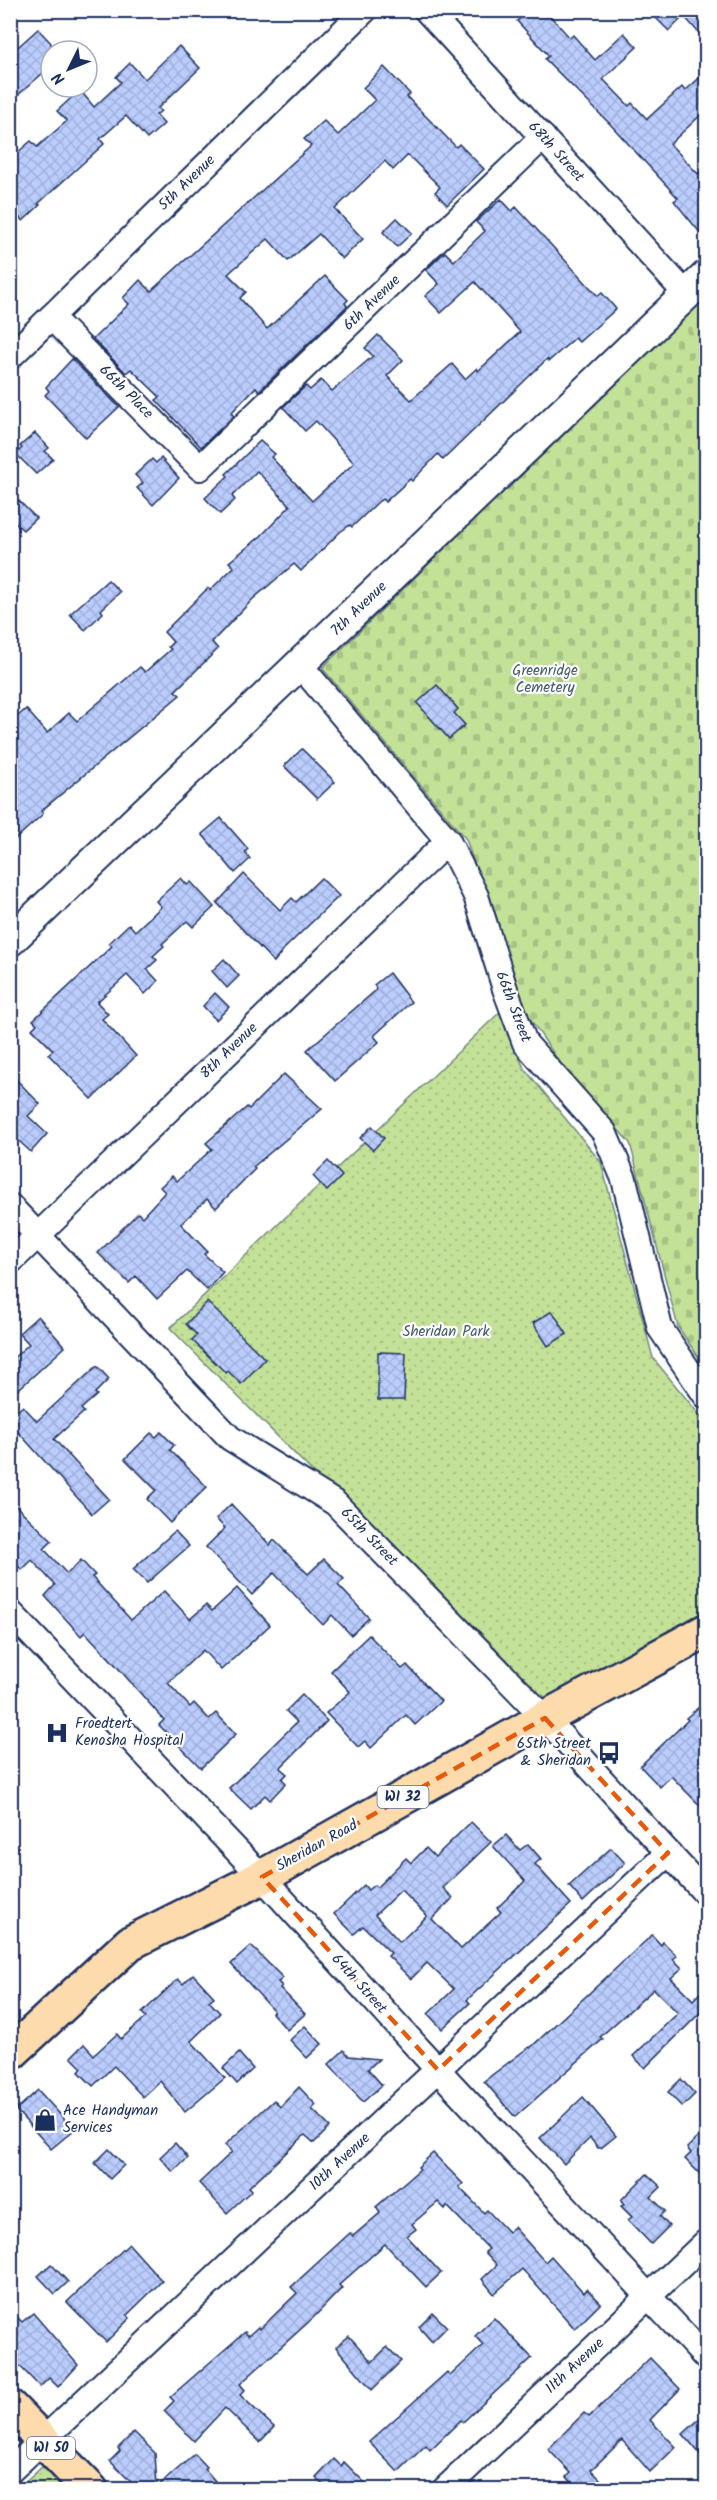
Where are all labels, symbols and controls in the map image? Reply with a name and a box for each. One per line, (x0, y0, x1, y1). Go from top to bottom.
north arrow (39, 39, 99, 99)
text: N (47, 66, 72, 90)
street label: 68th Street (522, 116, 590, 188)
street label: 5th Avenue (153, 149, 221, 217)
street label: 6th Avenue (338, 269, 407, 337)
street label: 66th Place (93, 359, 159, 425)
street label: 7th Avenue (325, 576, 393, 642)
park label: Greenridge Cemetery (512, 659, 578, 700)
street label: 66th Street (488, 968, 538, 1046)
street label: 8th Avenue (194, 1017, 264, 1085)
park label: Sheridan Park (402, 1320, 490, 1344)
street label: 65th Street (335, 1502, 404, 1572)
place label: Froedtert Kenosha Hospital (75, 1712, 184, 1753)
hospital icon: Froedtert Kenosha Hospital (44, 1720, 70, 1746)
place label: 65th Street & Sheridan (517, 1732, 591, 1773)
bus stop icon: 65th Street & Sheridan (596, 1740, 622, 1766)
road number: WI 32 (378, 1786, 428, 1808)
street label: Sheridan Road (272, 1813, 363, 1878)
street label: 64th Street (325, 1948, 393, 2020)
place label: Ace Handyman Services (63, 2099, 158, 2140)
shop icon: Ace Handyman Services (32, 2107, 58, 2133)
street label: 10th Avenue (304, 2127, 376, 2197)
street label: 11th Avenue (540, 2332, 610, 2400)
road number: WI 50 (27, 2437, 75, 2459)

